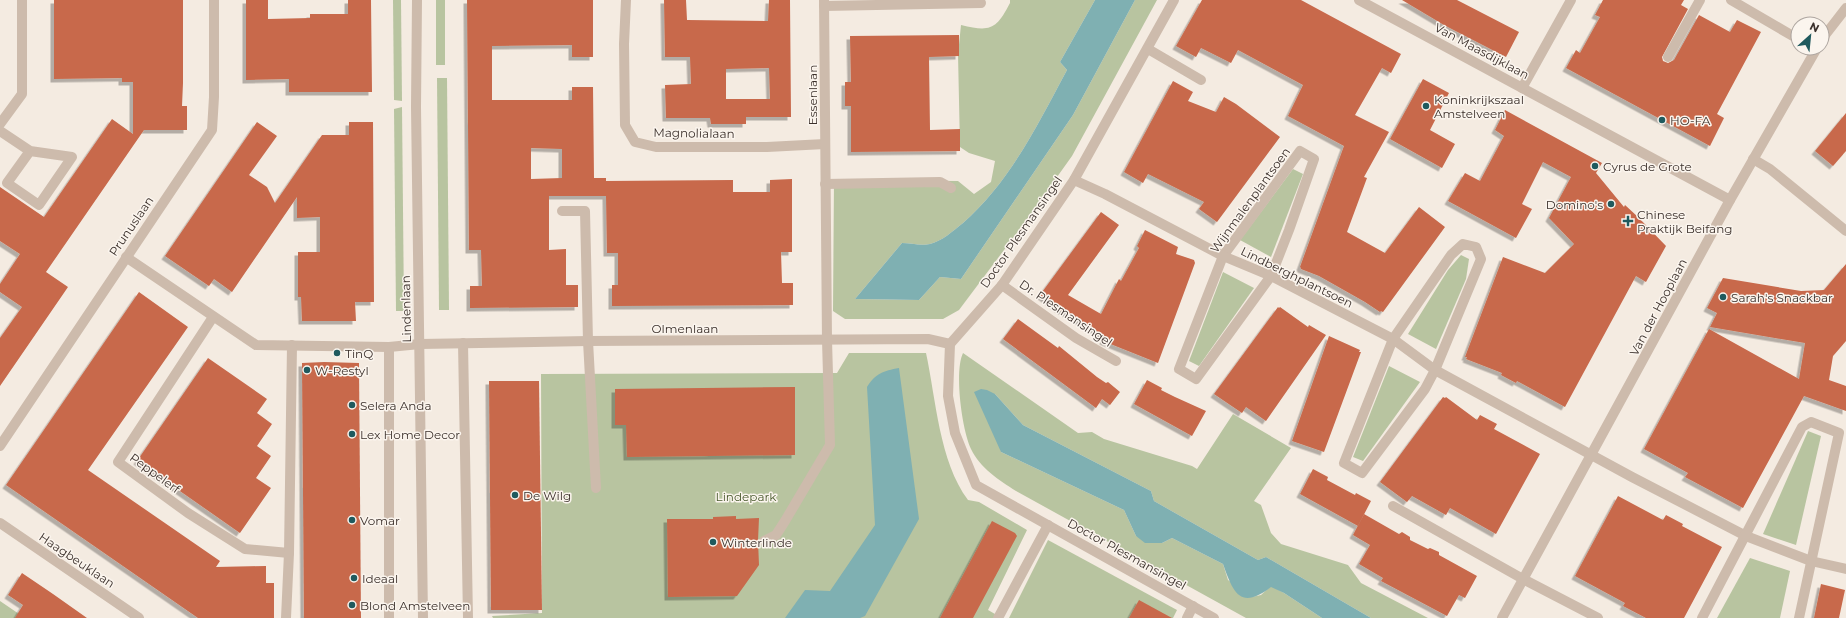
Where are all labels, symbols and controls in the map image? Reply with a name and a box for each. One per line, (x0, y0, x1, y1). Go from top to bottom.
north arrow (1790, 16, 1830, 56)
text: N (1807, 19, 1822, 35)
street label: Van Maasdijklaan (1432, 20, 1532, 82)
street label: Essenlaan (805, 65, 820, 125)
place label: Koninkrijkszaal Amstelveen (1434, 92, 1524, 121)
marker: Koninkrijkszaal Amstelveen (1421, 101, 1431, 111)
place label: HO-FA (1670, 113, 1711, 128)
marker: HO-FA (1657, 115, 1667, 125)
street label: Magnolialaan (653, 125, 735, 141)
street label: Wijnmalenplantsoen (1207, 144, 1293, 256)
place label: Cyrus de Grote (1603, 159, 1692, 174)
marker: Cyrus de Grote (1590, 161, 1600, 171)
street label: Doctor Plesmansingel (977, 173, 1065, 291)
street label: Prunuslaan (106, 193, 156, 259)
place label: Domino's (1546, 197, 1603, 212)
marker: Domino's (1606, 199, 1616, 209)
place label: Chinese Praktijk Beifang (1637, 207, 1733, 236)
marker: Chinese Praktijk Beifang (1622, 215, 1634, 227)
street label: Lindberghplantsoen (1238, 243, 1356, 311)
street label: Van der Hooplaan (1626, 256, 1690, 358)
street label: Lindenlaan (398, 275, 414, 343)
street label: Dr. Plesmansingel (1017, 276, 1115, 350)
place label: Sarah's Snackbar (1731, 290, 1833, 305)
marker: Sarah's Snackbar (1718, 292, 1728, 302)
street label: Olmenlaan (652, 321, 718, 336)
place label: TinQ (345, 346, 373, 361)
marker: TinQ (332, 348, 342, 358)
place label: W-Restyl (315, 363, 369, 378)
marker: W-Restyl (302, 365, 312, 375)
place label: Selera Anda (360, 398, 432, 413)
marker: Selera Anda (347, 400, 357, 410)
place label: Lex Home Decor (360, 427, 460, 442)
marker: Lex Home Decor (347, 429, 357, 439)
street label: Peppelerf (127, 450, 184, 497)
place label: De Wilg (523, 488, 571, 503)
park label: Lindepark (716, 489, 777, 504)
marker: De Wilg (510, 490, 520, 500)
place label: Vomar (360, 513, 400, 528)
marker: Vomar (347, 515, 357, 525)
street label: Doctor Plesmansingel (1065, 515, 1189, 593)
street label: Haagbeuklaan (36, 529, 118, 591)
place label: Winterlinde (721, 535, 792, 550)
marker: Winterlinde (708, 537, 718, 547)
place label: Ideaal (362, 571, 398, 586)
marker: Ideaal (349, 573, 359, 583)
place label: Blond Amstelveen (360, 598, 470, 613)
marker: Blond Amstelveen (347, 600, 357, 610)

